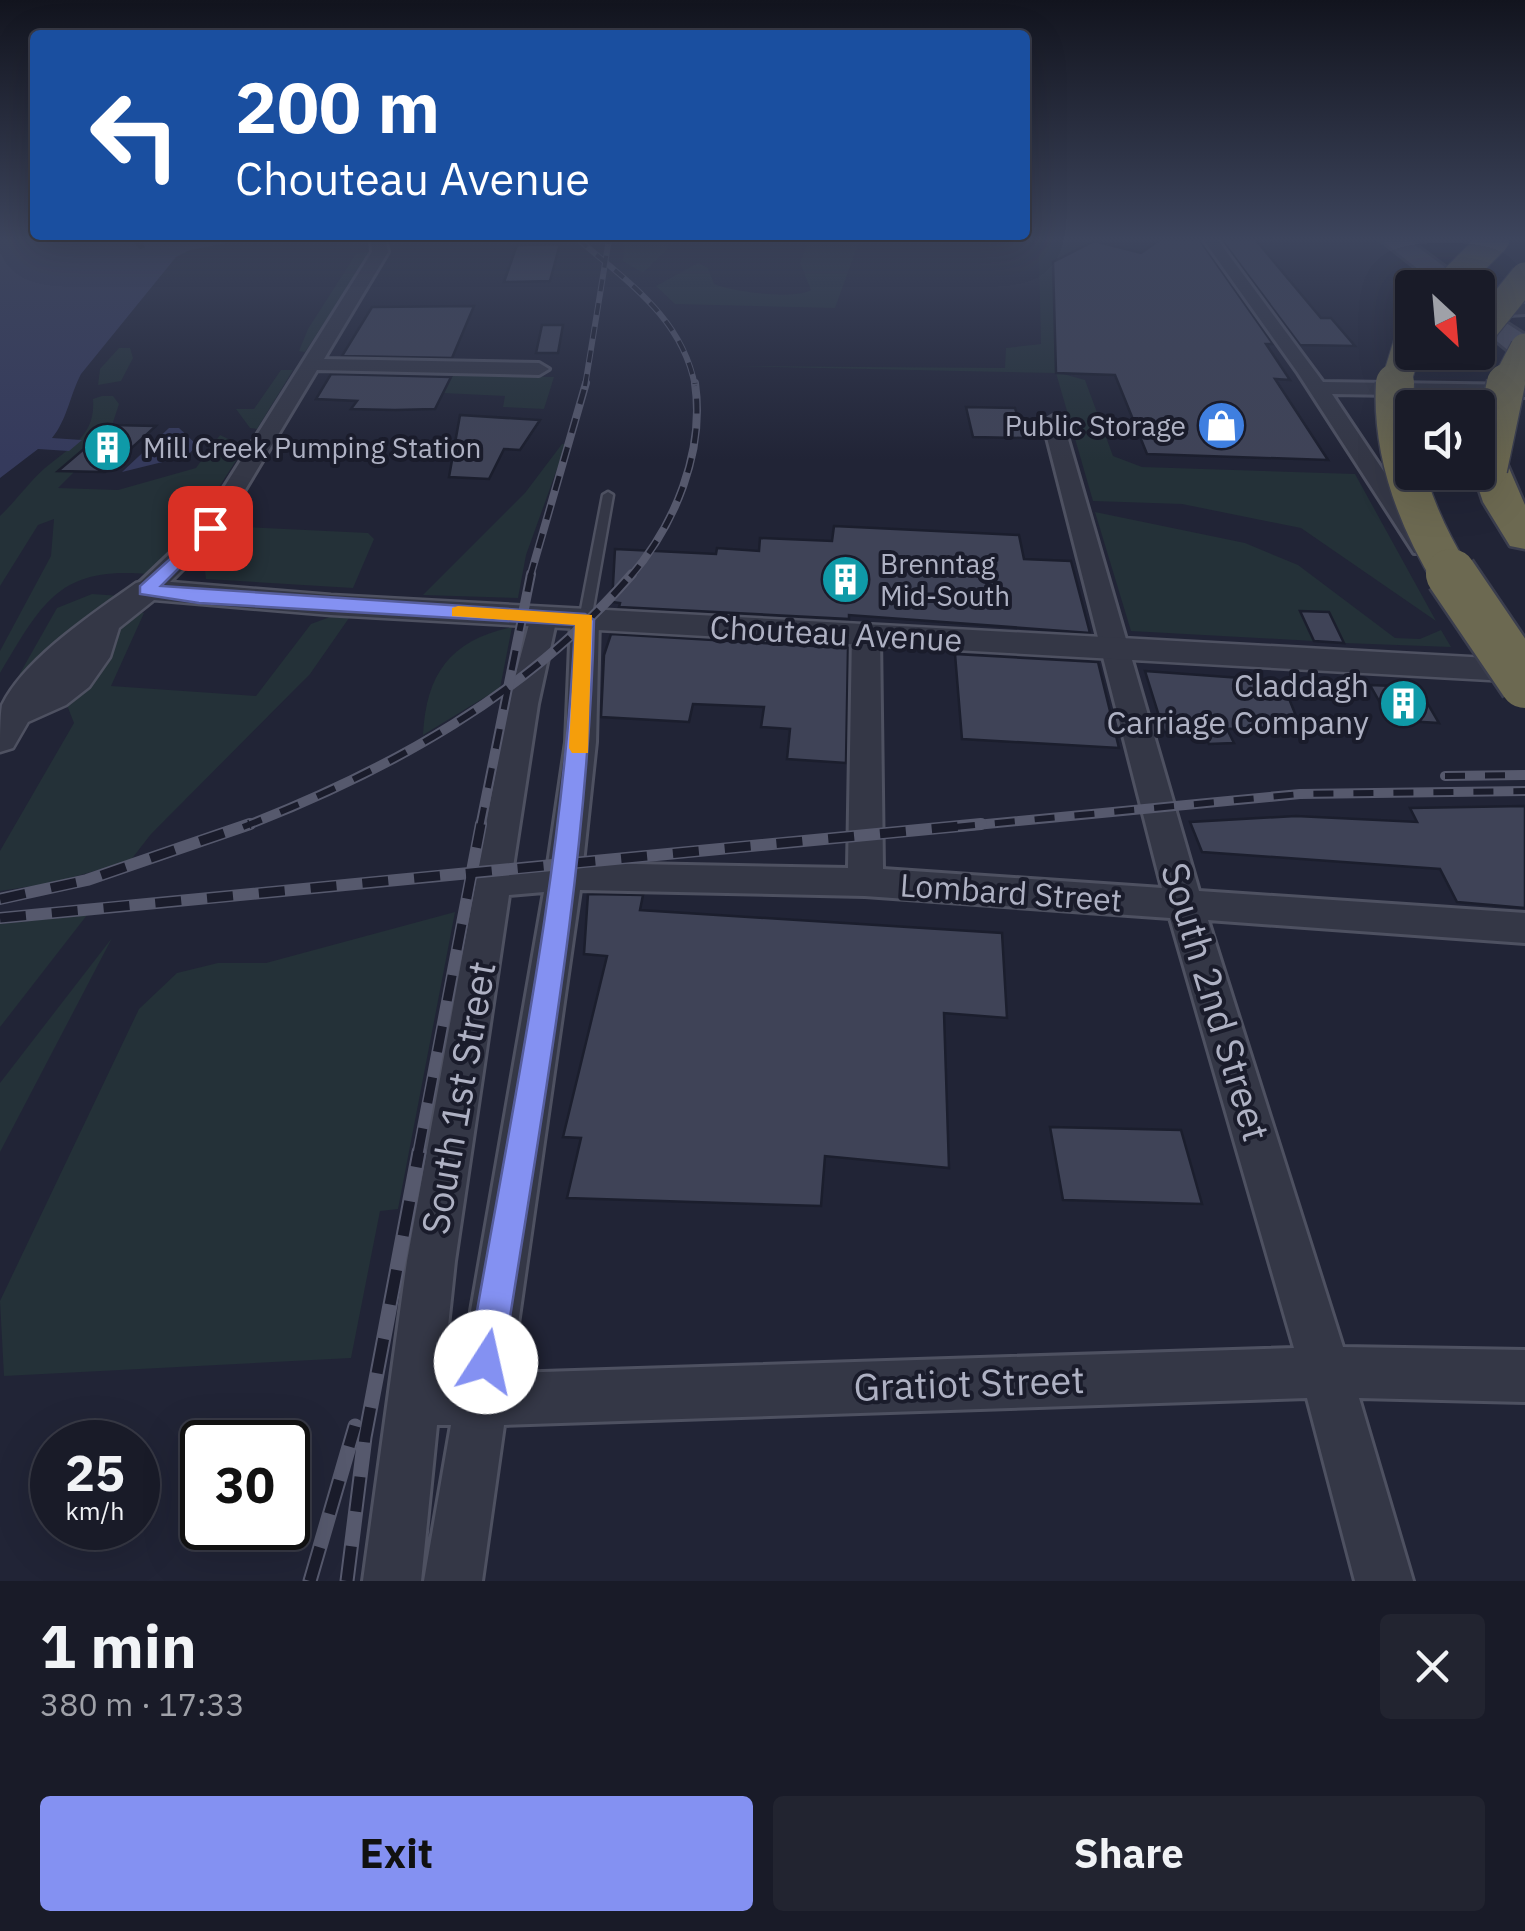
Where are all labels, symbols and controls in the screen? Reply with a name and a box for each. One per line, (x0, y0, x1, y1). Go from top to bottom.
text: 200 m (235, 61, 440, 152)
icon: left (70, 70, 200, 200)
text: Chouteau Avenue (235, 149, 590, 207)
north arrow (1395, 270, 1495, 370)
map controls (1395, 270, 1495, 490)
button: sound (1395, 390, 1495, 490)
shop icon: Public Storage (1195, 400, 1247, 452)
place label: Public Storage (1005, 407, 1186, 444)
building icon: Mill Creek Pumping Station (82, 422, 134, 474)
place label: Mill Creek Pumping Station (143, 429, 481, 466)
pin (168, 486, 253, 571)
icon: arrive (183, 501, 238, 556)
place label: Brenntag Mid-South (880, 545, 1010, 614)
building icon: Brenntag Mid-South (819, 554, 871, 606)
street label: Chouteau Avenue (709, 605, 963, 661)
place label: Claddagh Carriage Company (1106, 664, 1369, 743)
building icon: Claddagh Carriage Company (1378, 678, 1430, 730)
street label: South 2nd Street (1151, 856, 1282, 1147)
street label: Lombard Street (899, 863, 1124, 921)
street label: South 1st Street (409, 957, 506, 1238)
position arrow (434, 1310, 538, 1414)
street label: Gratiot Street (853, 1354, 1085, 1411)
speed limit sign: 30 (180, 1420, 310, 1550)
text: 25 (65, 1440, 125, 1505)
text: km/h (66, 1494, 124, 1527)
text: 1 min (40, 1606, 197, 1685)
button: close (1380, 1614, 1485, 1719)
text: 380 m · 17:33 (40, 1683, 245, 1725)
button: Exit (40, 1796, 753, 1911)
button: Share (773, 1796, 1485, 1911)

